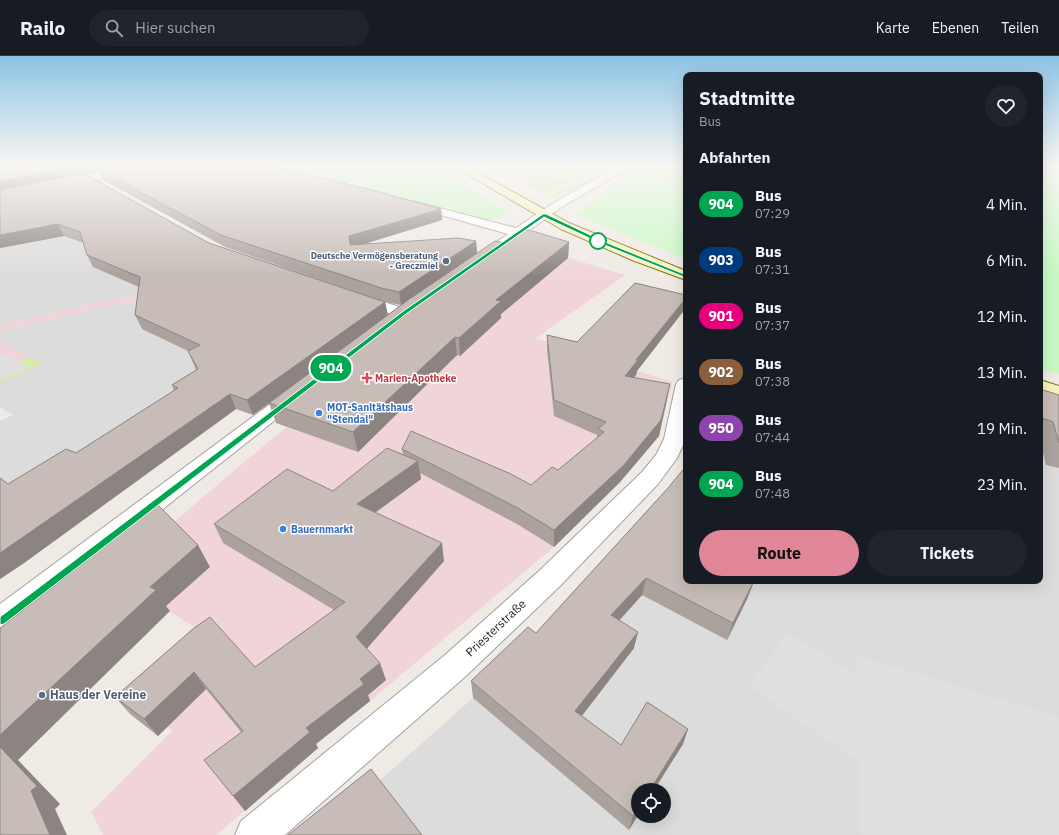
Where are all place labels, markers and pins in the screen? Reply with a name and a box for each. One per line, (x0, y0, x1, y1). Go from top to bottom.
unlabelled marker (589, 232, 607, 250)
place label: Deutsche Vermögensberatung - Greczmiel (311, 250, 438, 271)
marker: Deutsche Vermögensberatung - Greczmiel (441, 256, 451, 266)
place label: Marien-Apotheke (375, 372, 457, 385)
marker: Marien-Apotheke (362, 373, 372, 383)
place label: MOT-Sanitätshaus "Stendal" (327, 401, 413, 426)
marker: MOT-Sanitätshaus "Stendal" (314, 408, 324, 418)
place label: Bauernmarkt (291, 523, 353, 536)
marker: Bauernmarkt (278, 524, 288, 534)
place label: Haus der Vereine (50, 687, 147, 702)
marker: Haus der Vereine (37, 690, 47, 700)

